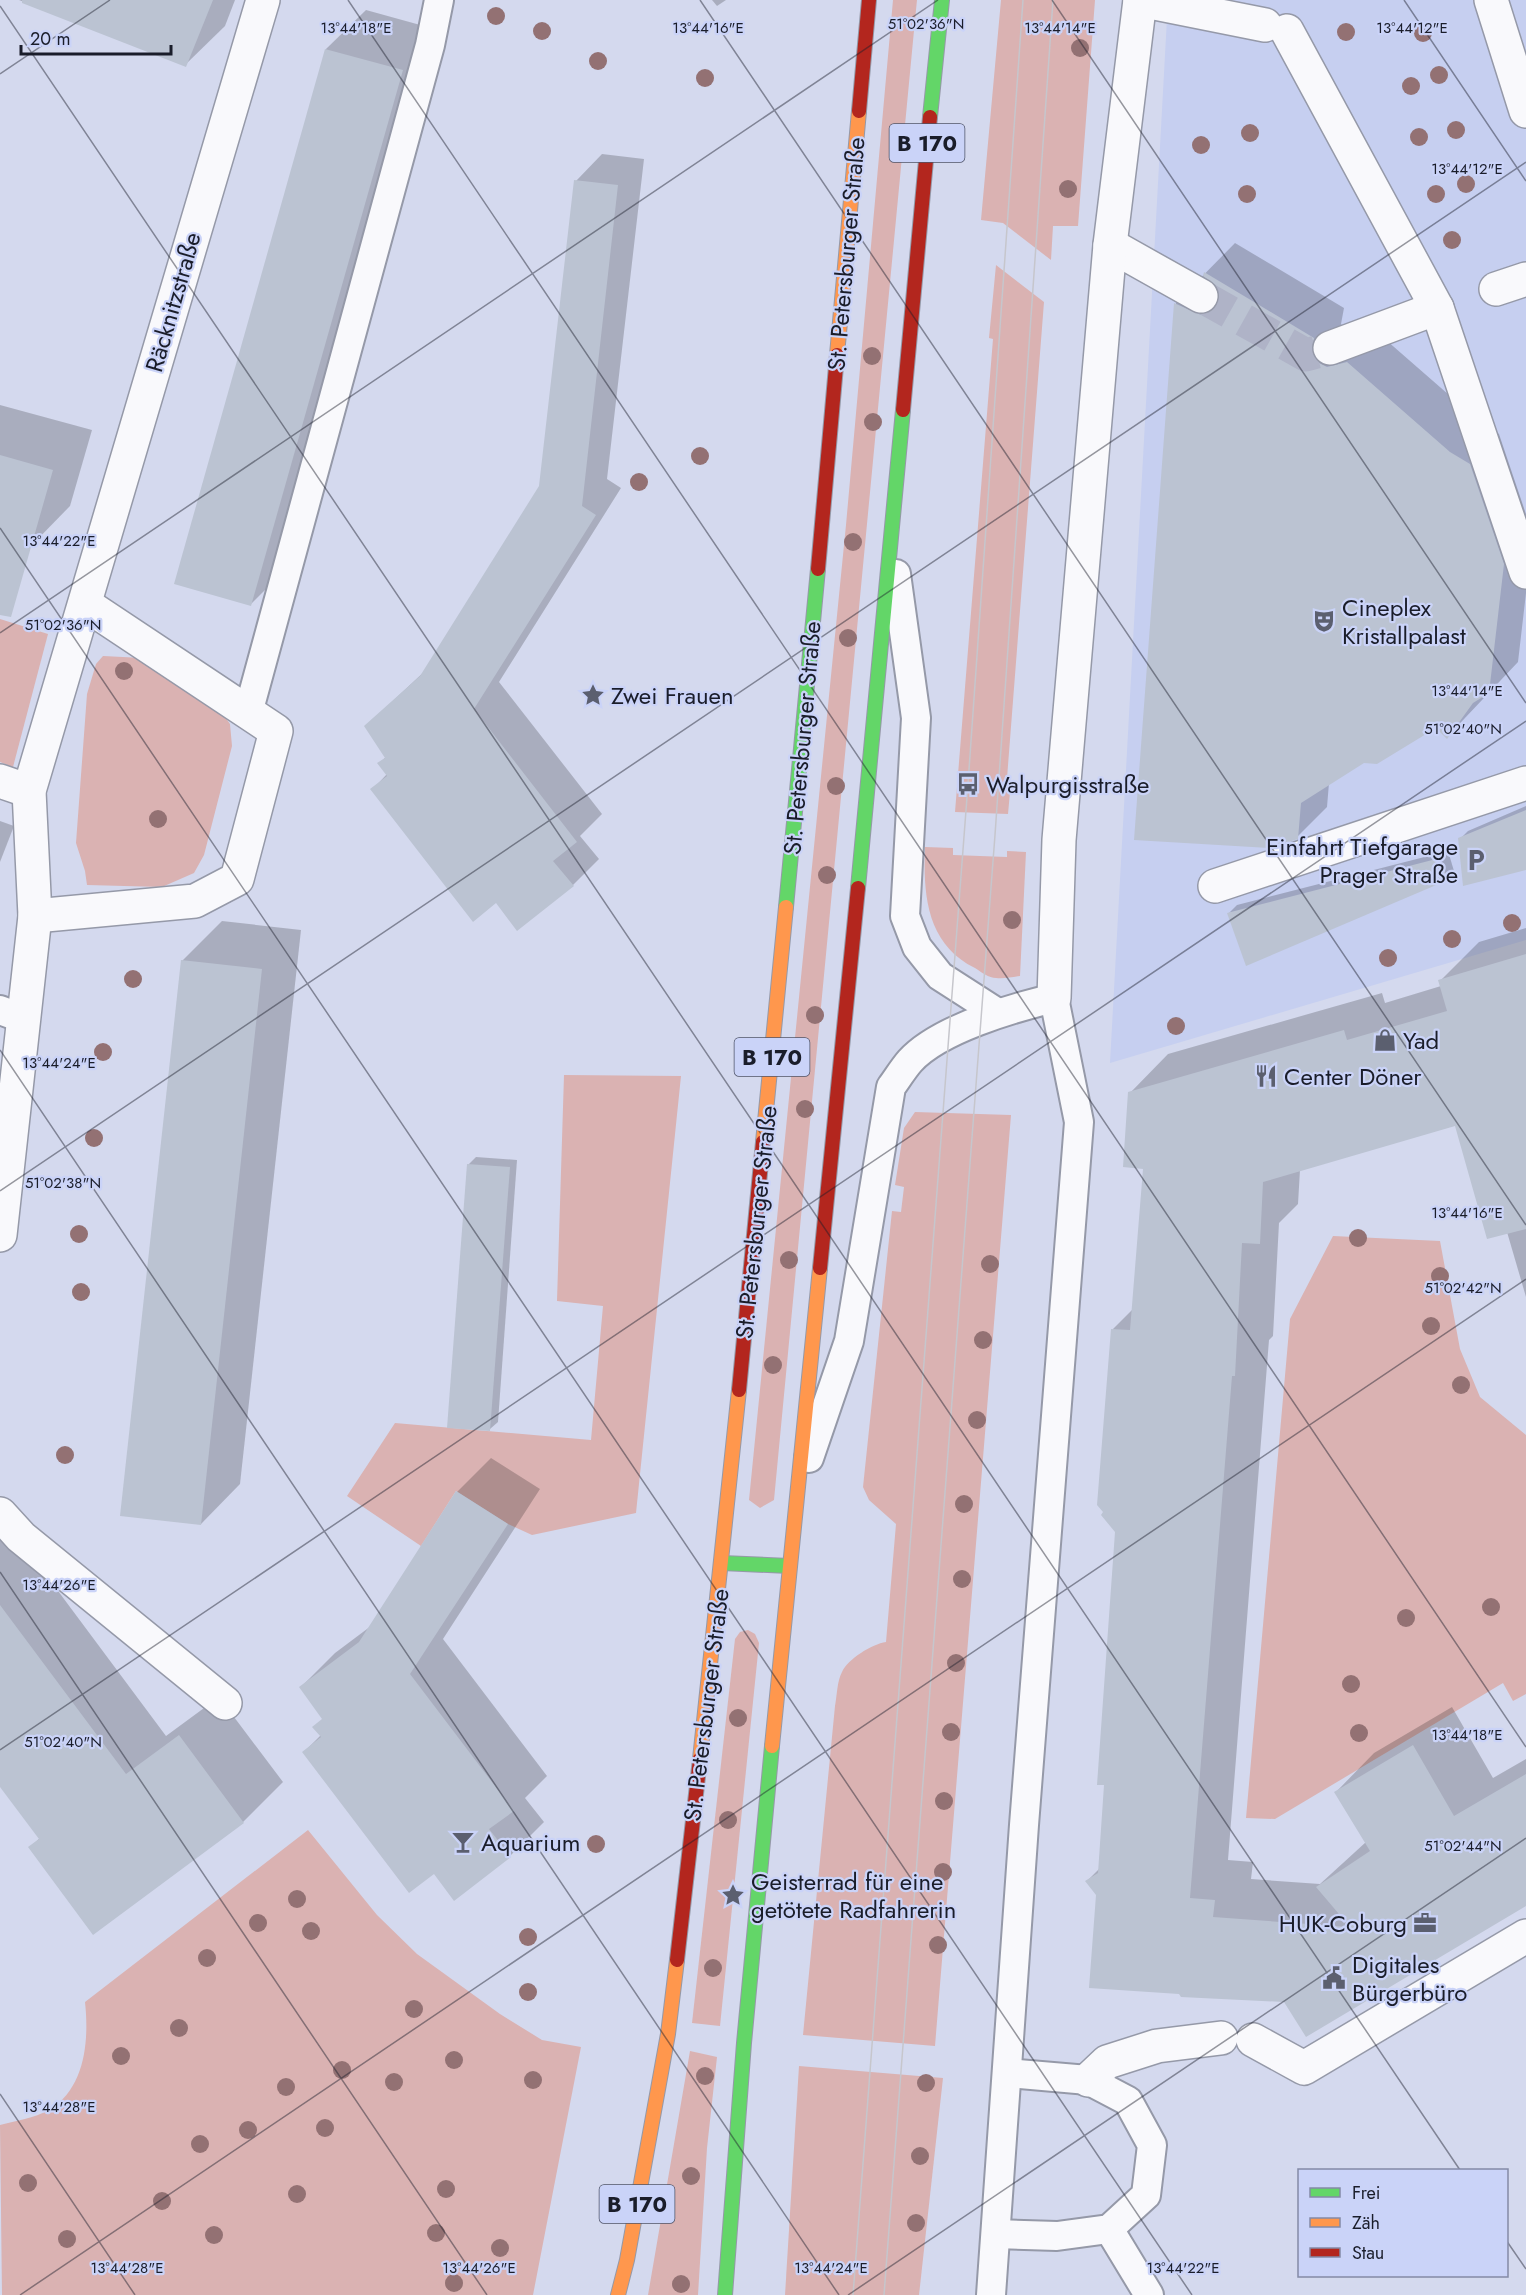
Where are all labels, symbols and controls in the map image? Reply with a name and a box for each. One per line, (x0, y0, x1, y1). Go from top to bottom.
text: 51°02'36"N (888, 13, 964, 35)
text: 13°44'18"E (320, 17, 392, 39)
text: 13°44'16"E (672, 17, 744, 39)
text: 13°44'14"E (1024, 17, 1096, 39)
text: 13°44'12"E (1376, 17, 1448, 39)
scale bar (21, 18, 171, 56)
text: 20 m (30, 26, 70, 52)
road number: B 170 (890, 124, 964, 162)
street label: St. Petersburger Straße (818, 136, 874, 372)
text: 13°44'12"E (1431, 158, 1503, 180)
street label: Räcknitzstraße (136, 228, 210, 376)
text: 13°44'22"E (22, 530, 96, 552)
place label: Cineplex Kristallpalast (1342, 590, 1466, 653)
theatre icon: Cineplex Kristallpalast (1311, 608, 1337, 634)
text: 51°02'36"N (25, 614, 101, 636)
street label: St. Petersburger Straße (774, 620, 830, 856)
place label: Zwei Frauen (611, 678, 734, 713)
text: 13°44'14"E (1431, 680, 1503, 702)
place icon: Zwei Frauen (580, 682, 606, 708)
text: 51°02'40"N (1424, 718, 1502, 740)
place label: Walpurgisstraße (986, 767, 1149, 802)
bus stop icon: Walpurgisstraße (955, 771, 981, 797)
place label: Einfahrt Tiefgarage Prager Straße (1266, 829, 1458, 892)
parking icon: Einfahrt Tiefgarage Prager Straße (1463, 847, 1489, 873)
place label: Yad (1403, 1023, 1439, 1058)
shop icon: Yad (1372, 1027, 1398, 1053)
road number: B 170 (734, 1038, 810, 1076)
text: 13°44'24"E (22, 1052, 96, 1074)
place label: Center Döner (1284, 1059, 1422, 1094)
restaurant icon: Center Döner (1253, 1063, 1279, 1089)
street label: St. Petersburger Straße (726, 1104, 786, 1340)
text: 51°02'38"N (25, 1172, 101, 1194)
text: 13°44'16"E (1431, 1202, 1503, 1224)
text: 51°02'42"N (1424, 1277, 1502, 1299)
text: 13°44'26"E (22, 1574, 96, 1596)
street label: St. Petersburger Straße (674, 1587, 738, 1823)
text: 13°44'18"E (1431, 1724, 1503, 1746)
text: 51°02'40"N (24, 1731, 102, 1753)
place label: Aquarium (481, 1825, 580, 1860)
bar icon: Aquarium (450, 1829, 476, 1855)
text: 51°02'44"N (1424, 1835, 1502, 1857)
place label: Geisterrad für eine getötete Radfahrerin (751, 1864, 956, 1927)
place icon: Geisterrad für eine getötete Radfahrerin (720, 1882, 746, 1908)
place label: HUK-Coburg (1279, 1906, 1407, 1941)
office icon: HUK-Coburg (1412, 1910, 1438, 1936)
place label: Digitales Bürgerbüro (1352, 1947, 1467, 2010)
public building icon: Digitales Bürgerbüro (1321, 1965, 1347, 1991)
text: 13°44'28"E (23, 2096, 95, 2118)
legend (1298, 2169, 1508, 2277)
text: Frei (1352, 2180, 1381, 2206)
road number: B 170 (600, 2185, 674, 2223)
text: Zäh (1352, 2210, 1380, 2236)
text: Stau (1352, 2240, 1384, 2266)
text: 13°44'28"E (91, 2257, 163, 2279)
text: 13°44'26"E (442, 2257, 516, 2279)
text: 13°44'24"E (794, 2257, 868, 2279)
text: 13°44'22"E (1146, 2257, 1220, 2279)

